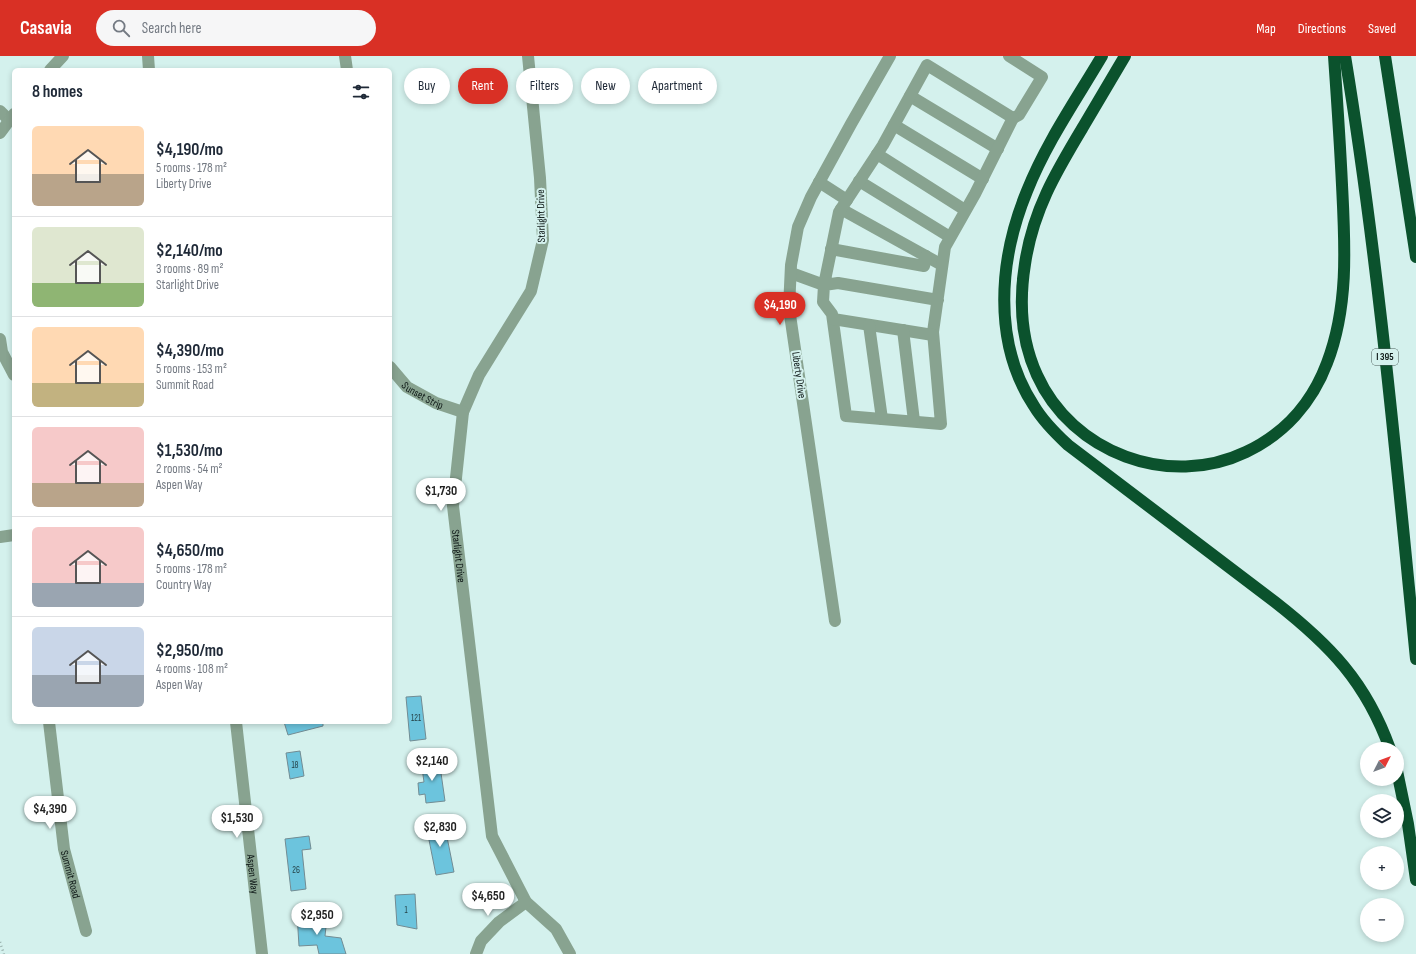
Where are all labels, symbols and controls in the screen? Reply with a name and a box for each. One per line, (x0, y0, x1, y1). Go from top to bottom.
search box (96, 10, 376, 46)
text: Casavia (20, 17, 72, 40)
icon: search (110, 17, 132, 39)
text: Search here (142, 19, 202, 38)
text: Map (1256, 20, 1276, 37)
text: Directions (1298, 20, 1346, 37)
text: Saved (1368, 20, 1396, 37)
chip: Buy (404, 68, 450, 104)
chip: Rent (458, 68, 508, 104)
chip: Filters (516, 68, 573, 104)
chip: New (581, 68, 630, 104)
chip: Apartment (638, 68, 717, 104)
icon: filters (350, 81, 372, 103)
text: 8 homes (32, 82, 83, 102)
text: $4,190/mo (156, 140, 223, 160)
icon: home (64, 142, 112, 190)
text: 5 rooms · 178 m² (156, 160, 227, 176)
text: Liberty Drive (156, 176, 212, 192)
street label: Starlight Drive (534, 189, 548, 243)
text: $2,140/mo (156, 241, 223, 261)
icon: home (64, 243, 112, 291)
text: 3 rooms · 89 m² (156, 261, 223, 277)
text: Starlight Drive (156, 277, 219, 293)
pin: $4,190 (747, 292, 813, 326)
text: $4,190 (763, 297, 797, 313)
text: $4,390/mo (156, 341, 224, 361)
icon: home (64, 343, 112, 391)
road number: I 395 (1372, 349, 1398, 365)
street label: Liberty Drive (789, 351, 809, 399)
text: 5 rooms · 153 m² (156, 361, 227, 377)
text: Summit Road (156, 377, 214, 393)
street label: Sunset Strip (399, 379, 445, 411)
text: $1,530/mo (156, 441, 223, 461)
icon: home (64, 443, 112, 491)
text: 2 rooms · 54 m² (156, 461, 223, 477)
text: Aspen Way (156, 477, 203, 493)
pin: $1,730 (408, 478, 474, 512)
text: $1,730 (425, 483, 457, 499)
street label: Starlight Drive (449, 529, 468, 583)
text: $4,650/mo (156, 541, 224, 561)
icon: home (64, 543, 112, 591)
text: 5 rooms · 178 m² (156, 561, 227, 577)
text: Country Way (156, 577, 212, 593)
text: $2,950/mo (156, 641, 223, 661)
icon: home (64, 643, 112, 691)
text: 4 rooms · 108 m² (156, 661, 228, 677)
text: Aspen Way (156, 677, 203, 693)
house number: 121 (411, 713, 422, 724)
north arrow (1360, 742, 1404, 786)
map controls (1360, 742, 1404, 942)
pin: $2,140 (399, 748, 465, 782)
text: $2,140 (416, 753, 448, 769)
house number: 18 (291, 760, 299, 771)
button: layers (1360, 794, 1404, 838)
pin: $4,390 (17, 796, 83, 830)
text: $4,390 (33, 801, 67, 817)
pin: $1,530 (204, 805, 270, 839)
text: $1,530 (221, 810, 253, 826)
pin: $2,830 (407, 814, 473, 848)
text: $2,830 (423, 819, 457, 835)
button: + (1360, 846, 1404, 890)
street label: Summit Road (58, 849, 83, 900)
street label: Aspen Way (244, 853, 262, 895)
house number: 26 (292, 865, 300, 876)
pin: $4,650 (455, 883, 521, 917)
text: $4,650 (471, 888, 505, 904)
button: − (1360, 898, 1404, 942)
pin: $2,950 (284, 902, 350, 936)
house number: 1 (404, 905, 408, 916)
text: $2,950 (300, 907, 334, 923)

